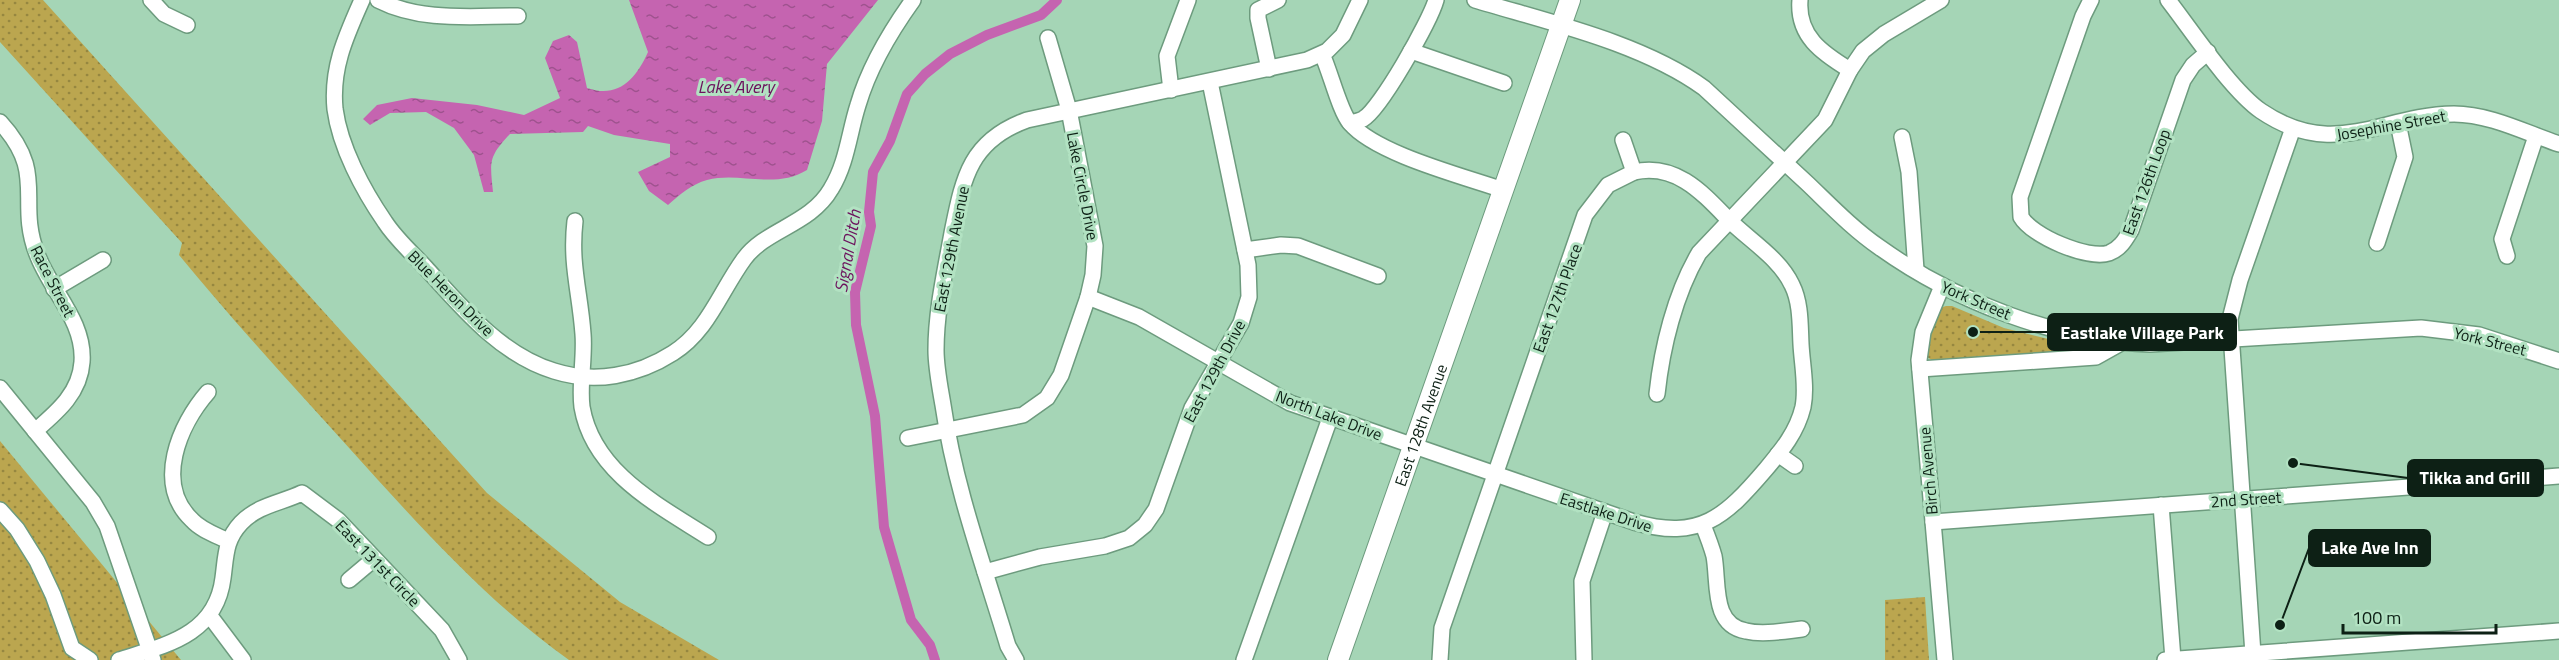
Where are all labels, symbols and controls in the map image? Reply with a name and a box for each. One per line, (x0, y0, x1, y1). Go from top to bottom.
water label: Lake Avery (698, 73, 776, 100)
street label: Josephine Street (2335, 104, 2448, 146)
street label: East 126th Loop (2116, 126, 2176, 238)
street label: Lake Circle Drive (1061, 130, 1105, 242)
street label: East 129th Avenue (927, 184, 975, 314)
water label: Signal Ditch (827, 206, 868, 294)
street label: East 127th Place (1526, 240, 1588, 356)
street label: Race Street (25, 241, 81, 321)
street label: Blue Heron Drive (402, 244, 500, 342)
street label: York Street (1937, 275, 2015, 326)
callout: Eastlake Village Park (2048, 314, 2236, 350)
street label: East 129th Drive (1177, 315, 1251, 427)
text: Eastlake Village Park (2060, 319, 2224, 346)
street label: York Street (2451, 320, 2529, 362)
street label: East 128th Avenue (1388, 361, 1453, 490)
street label: North Lake Drive (1272, 384, 1386, 446)
street label: Birch Avenue (1912, 426, 1944, 516)
callout: Tikka and Grill (2408, 460, 2543, 496)
text: Tikka and Grill (2420, 464, 2530, 491)
street label: 2nd Street (2210, 485, 2283, 513)
street label: Eastlake Drive (1557, 486, 1655, 538)
street label: East 131st Circle (330, 514, 426, 612)
callout: Lake Ave Inn (2309, 530, 2430, 566)
text: Lake Ave Inn (2321, 534, 2419, 561)
scale bar (2343, 597, 2496, 635)
text: 100 m (2352, 604, 2401, 631)

